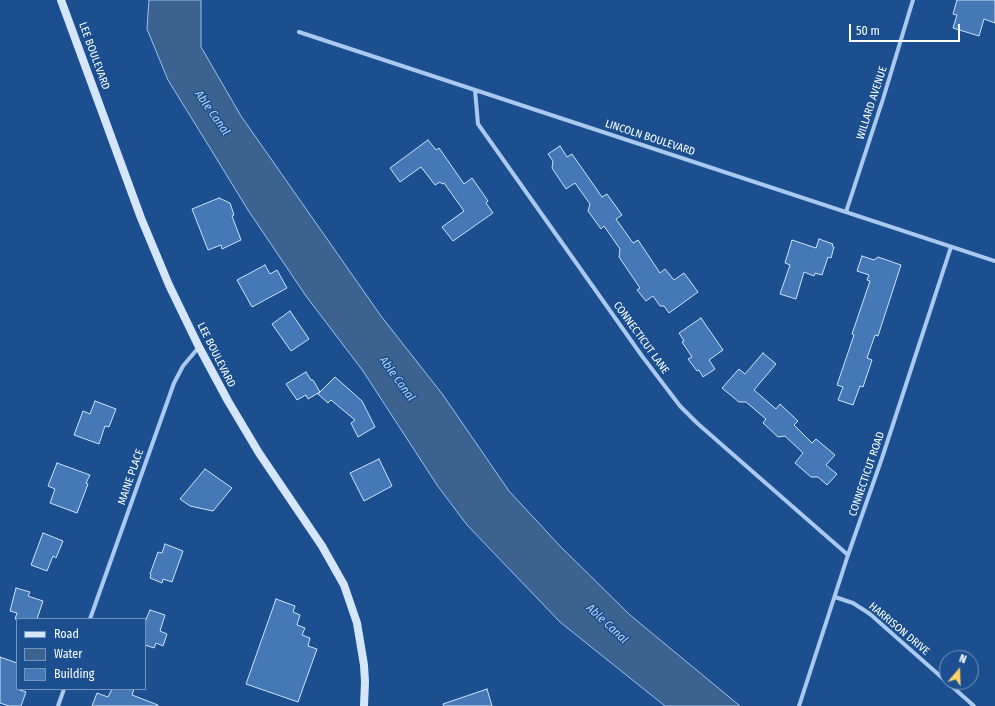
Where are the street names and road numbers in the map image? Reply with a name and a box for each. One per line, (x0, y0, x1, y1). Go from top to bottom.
street label: LEE BOULEVARD (76, 20, 112, 92)
street label: WILLARD AVENUE (854, 65, 890, 141)
street label: LINCOLN BOULEVARD (603, 117, 697, 159)
street label: CONNECTICUT LANE (610, 299, 672, 377)
street label: LEE BOULEVARD (194, 320, 238, 390)
street label: CONNECTICUT ROAD (846, 430, 888, 518)
street label: MAINE PLACE (115, 447, 147, 507)
street label: HARRISON DRIVE (866, 600, 932, 658)

